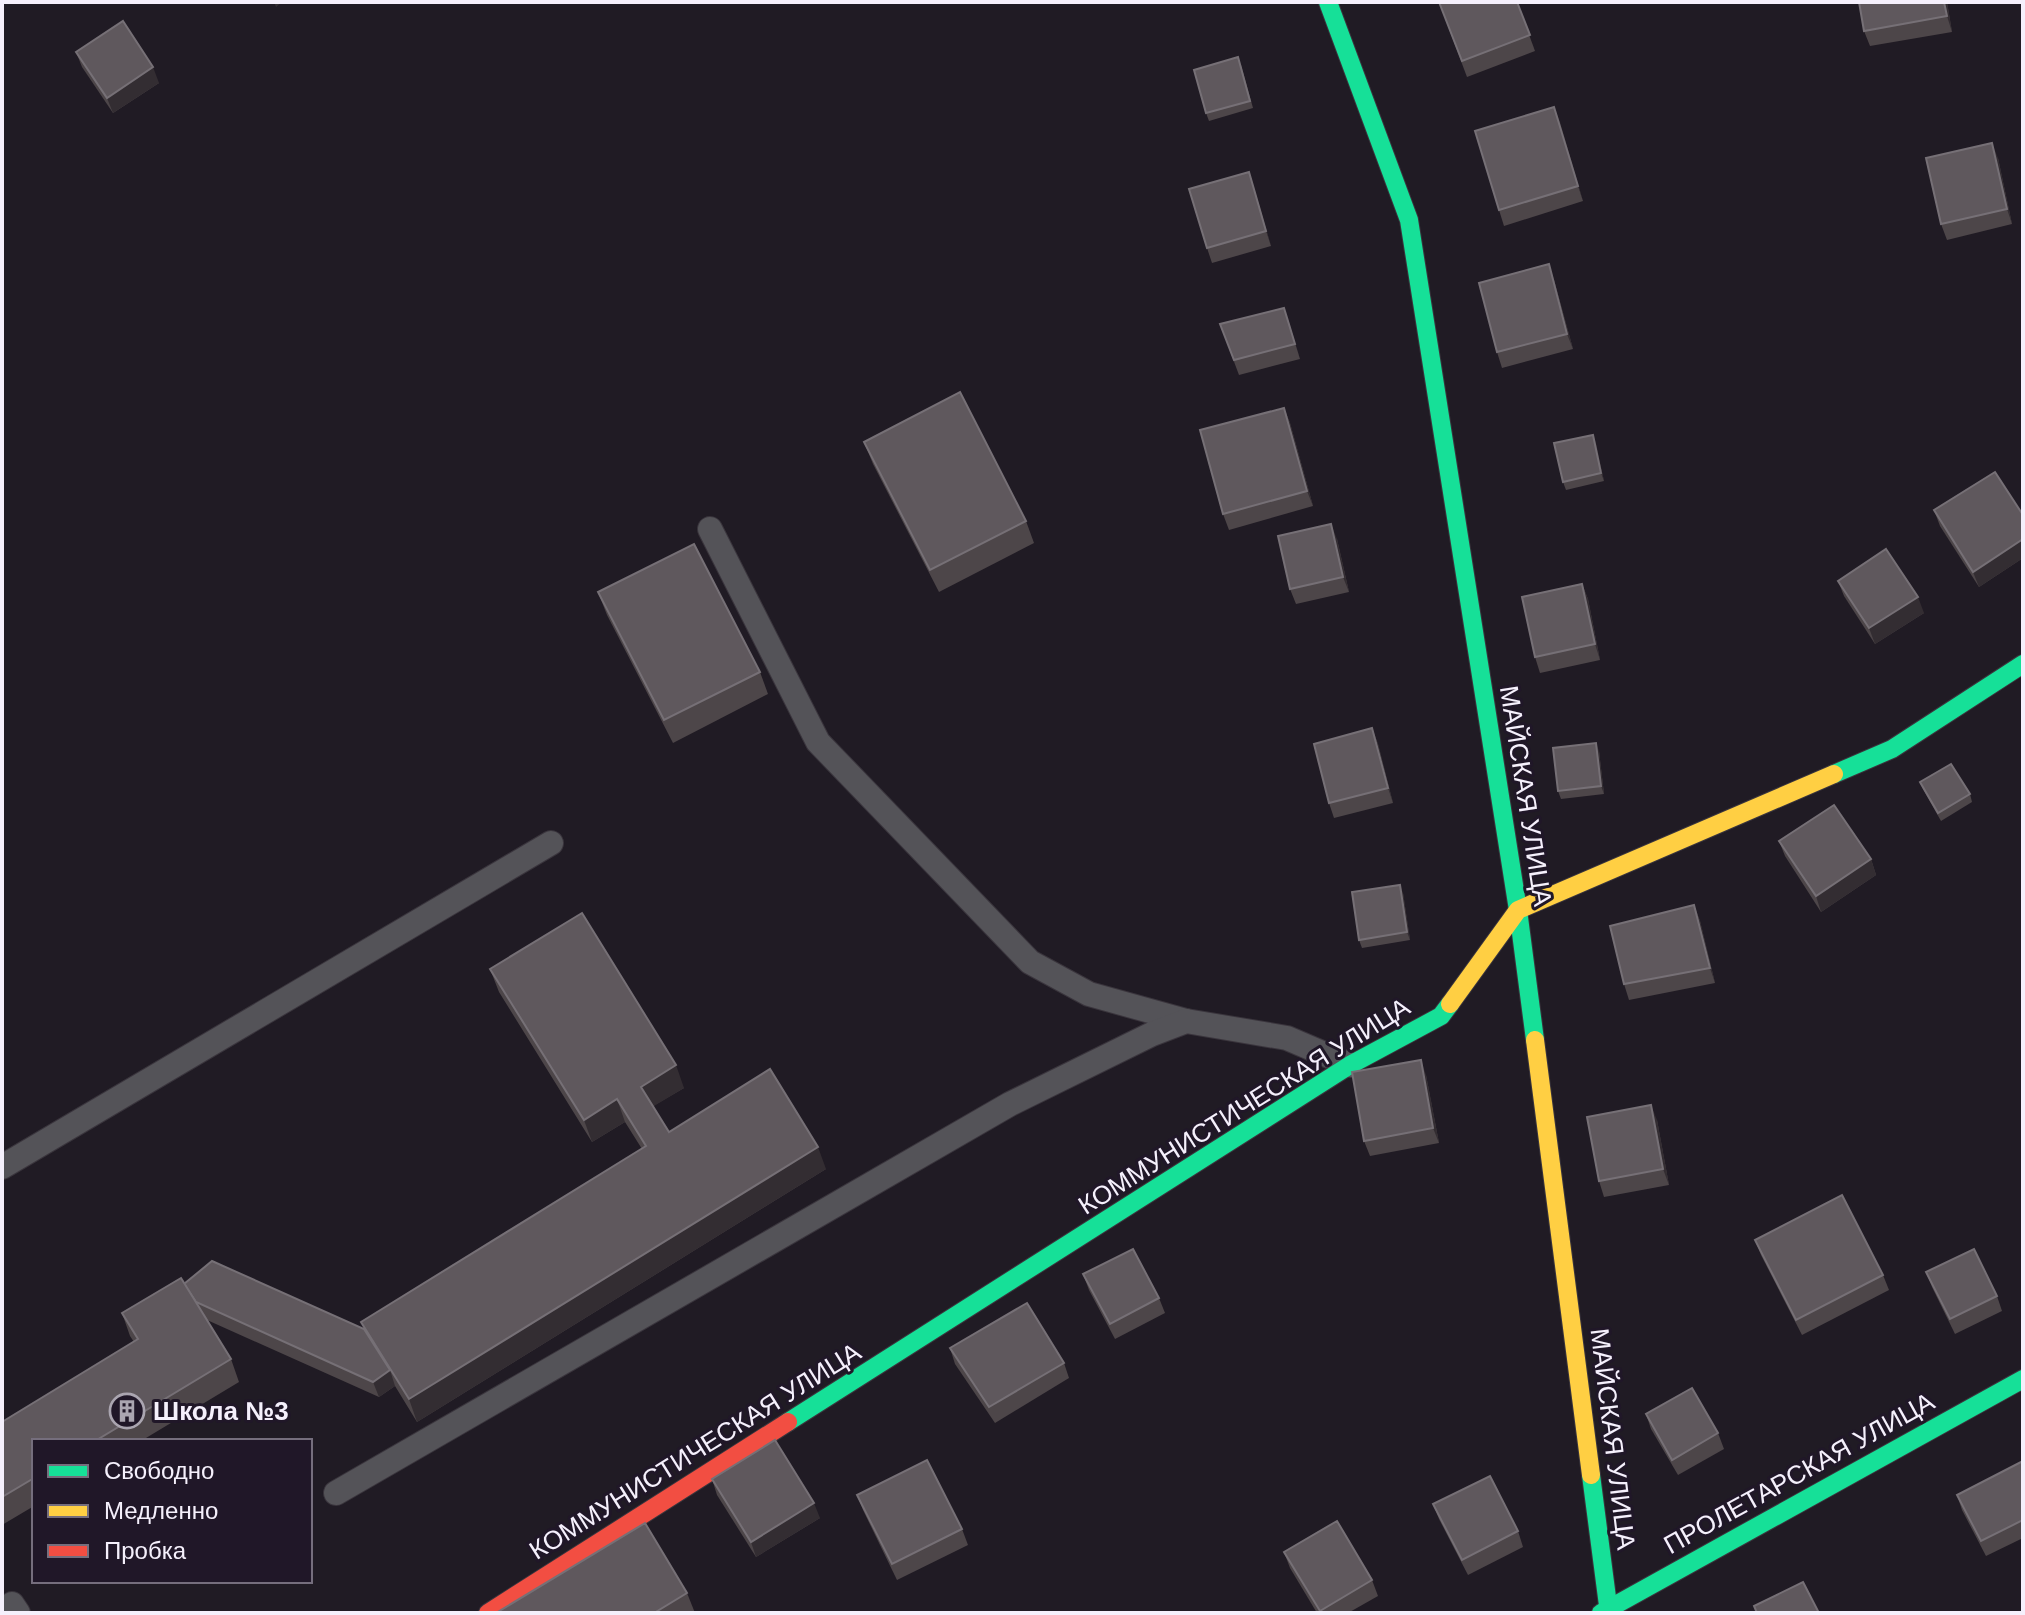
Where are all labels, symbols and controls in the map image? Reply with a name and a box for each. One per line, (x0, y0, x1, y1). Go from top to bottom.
street label: МАЙСКАЯ УЛИЦА (1494, 684, 1558, 909)
street label: КОММУНИСТИЧЕСКАЯ УЛИЦА (1073, 991, 1416, 1221)
street label: МАЙСКАЯ УЛИЦА (1585, 1327, 1642, 1552)
street label: КОММУНИСТИЧЕСКАЯ УЛИЦА (524, 1336, 867, 1566)
street label: ПРОЛЕТАРСКАЯ УЛИЦА (1659, 1386, 1940, 1560)
building icon: Школа №3 (108, 1392, 146, 1430)
place label: Школа №3 (153, 1396, 289, 1426)
legend (32, 1439, 312, 1583)
text: Свободно (104, 1457, 214, 1484)
text: Медленно (104, 1497, 218, 1524)
text: Пробка (104, 1537, 187, 1564)

